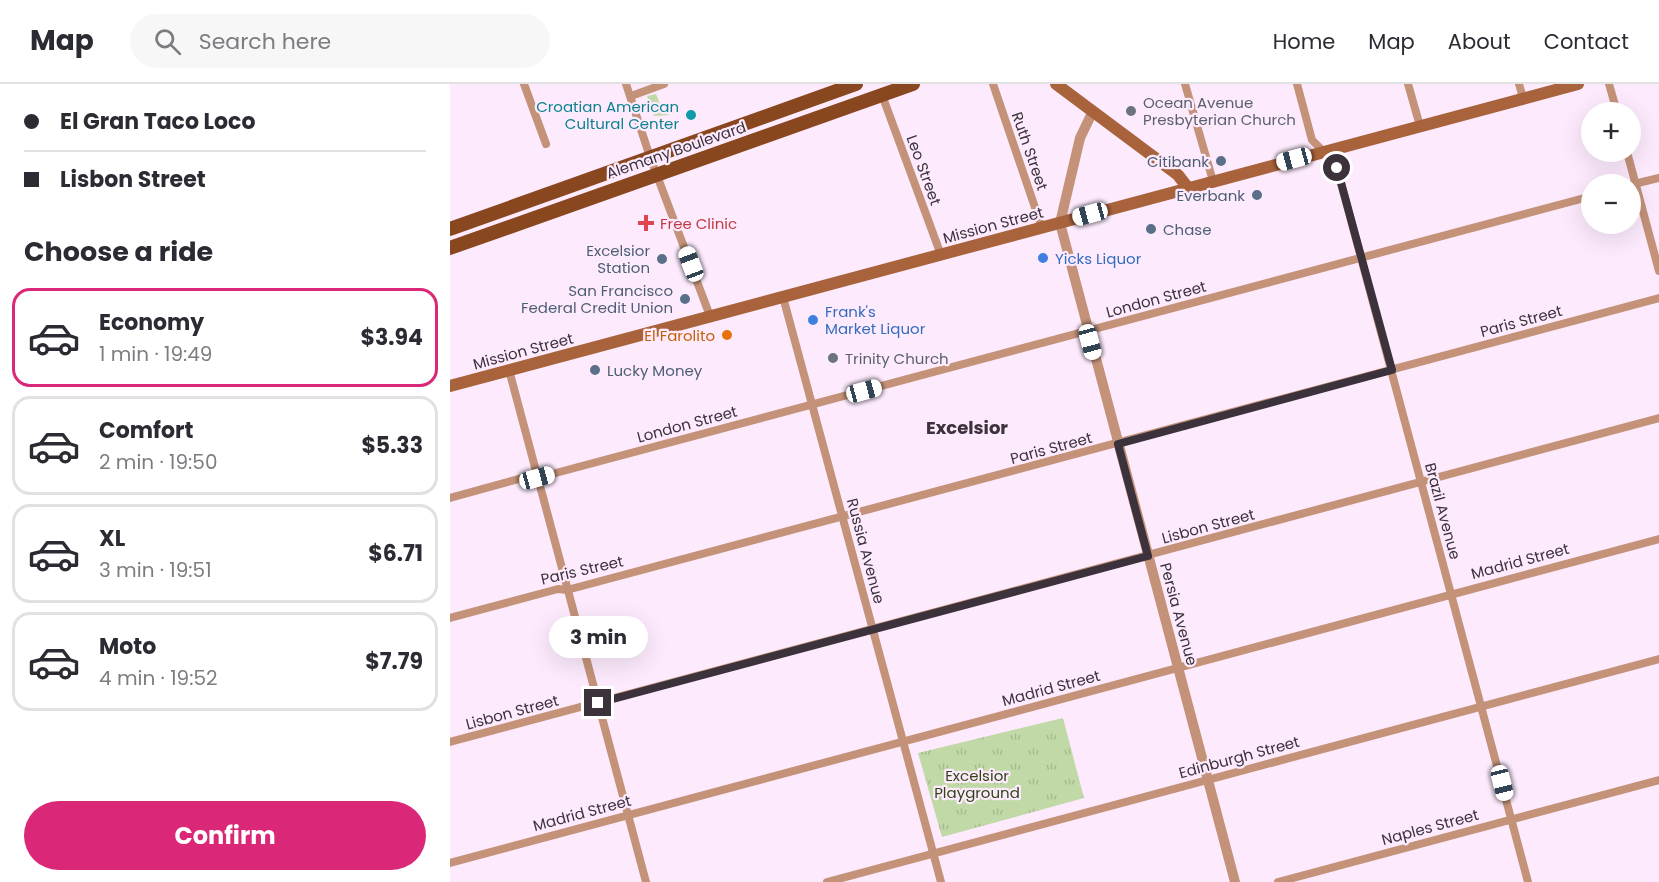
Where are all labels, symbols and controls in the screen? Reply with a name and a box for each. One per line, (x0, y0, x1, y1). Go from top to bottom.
search box (130, 14, 550, 68)
text: Map (30, 21, 94, 60)
icon: search (151, 25, 184, 58)
text: Search here (199, 26, 331, 57)
text: Home (1273, 27, 1335, 56)
text: Map (1368, 27, 1415, 56)
text: About (1448, 27, 1511, 56)
text: Contact (1544, 27, 1629, 56)
place label: Ocean Avenue Presbyterian Church (1143, 92, 1296, 130)
place label: Croatian American Cultural Center (536, 96, 679, 134)
map controls (1581, 102, 1641, 234)
button: + (1581, 102, 1641, 162)
marker: Ocean Avenue Presbyterian Church (1124, 104, 1138, 118)
text: El Gran Taco Loco (60, 106, 255, 137)
marker: Croatian American Cultural Center (684, 108, 698, 122)
street label: Ruth Street (1007, 109, 1053, 193)
street label: Alemany Boulevard (603, 116, 749, 184)
street label: Leo Street (902, 132, 946, 208)
car (1274, 146, 1314, 172)
place label: Citibank (1147, 151, 1209, 172)
marker: Citibank (1214, 154, 1228, 168)
route start (1323, 154, 1350, 181)
text: Lisbon Street (60, 164, 206, 195)
button: − (1581, 174, 1641, 234)
place label: Everbank (1176, 185, 1245, 206)
marker: Everbank (1250, 188, 1264, 202)
car (1070, 201, 1110, 227)
street label: Mission Street (940, 202, 1046, 248)
place label: Free Clinic (660, 213, 737, 234)
marker: Free Clinic (637, 214, 655, 232)
place label: Chase (1163, 219, 1211, 240)
marker: Chase (1144, 222, 1158, 236)
text: Choose a ride (24, 233, 213, 270)
place label: Excelsior Station (586, 240, 650, 278)
car (676, 244, 706, 284)
place label: Yicks Liquor (1055, 248, 1142, 269)
marker: Yicks Liquor (1036, 251, 1050, 265)
marker: Excelsior Station (655, 252, 669, 266)
street label: London Street (1104, 276, 1208, 322)
place label: San Francisco Federal Credit Union (521, 280, 673, 318)
marker: San Francisco Federal Credit Union (678, 292, 692, 306)
street label: Paris Street (1478, 300, 1564, 342)
place label: Frank's Market Liquor (825, 301, 926, 339)
text: Economy (99, 307, 204, 338)
icon: car (27, 311, 81, 365)
marker: Frank's Market Liquor (806, 313, 820, 327)
text: $3.94 (361, 322, 423, 353)
car (1077, 322, 1103, 362)
place label: El Farolito (644, 325, 715, 346)
street label: Mission Street (470, 328, 576, 374)
marker: El Farolito (720, 328, 734, 342)
text: 1 min · 19:49 (99, 340, 212, 368)
place label: Trinity Church (845, 348, 949, 369)
marker: Trinity Church (826, 351, 840, 365)
place label: Lucky Money (607, 360, 703, 381)
marker: Lucky Money (588, 363, 602, 377)
car (844, 378, 884, 404)
street label: London Street (635, 401, 739, 447)
text: Comfort (99, 415, 193, 446)
district label: Excelsior (926, 415, 1008, 440)
icon: car (27, 419, 81, 473)
street label: Paris Street (1008, 427, 1094, 469)
text: $5.33 (361, 430, 423, 461)
text: 2 min · 19:50 (99, 448, 217, 476)
street label: Brazil Avenue (1420, 460, 1466, 562)
car (517, 465, 557, 491)
street label: Russia Avenue (842, 496, 890, 606)
street label: Lisbon Street (1159, 504, 1257, 548)
text: XL (99, 523, 125, 554)
icon: car (27, 527, 81, 581)
text: $6.71 (368, 538, 423, 569)
street label: Madrid Street (1469, 538, 1571, 584)
street label: Paris Street (539, 550, 625, 590)
text: 3 min · 19:51 (99, 556, 212, 584)
street label: Persia Avenue (1155, 560, 1203, 668)
callout: 3 min (548, 616, 648, 658)
text: 3 min (570, 623, 627, 651)
text: Moto (99, 631, 156, 662)
icon: car (27, 635, 81, 689)
text: $7.79 (365, 646, 423, 677)
text: 4 min · 19:52 (99, 664, 217, 692)
street label: Madrid Street (1000, 665, 1102, 711)
route end (584, 689, 611, 716)
street label: Lisbon Street (463, 690, 561, 734)
street label: Edinburgh Street (1176, 731, 1302, 783)
car (1489, 763, 1515, 803)
park label: Excelsior Playground (934, 765, 1020, 803)
street label: Madrid Street (531, 790, 633, 836)
button: Confirm (24, 801, 426, 870)
street label: Naples Street (1379, 804, 1481, 850)

